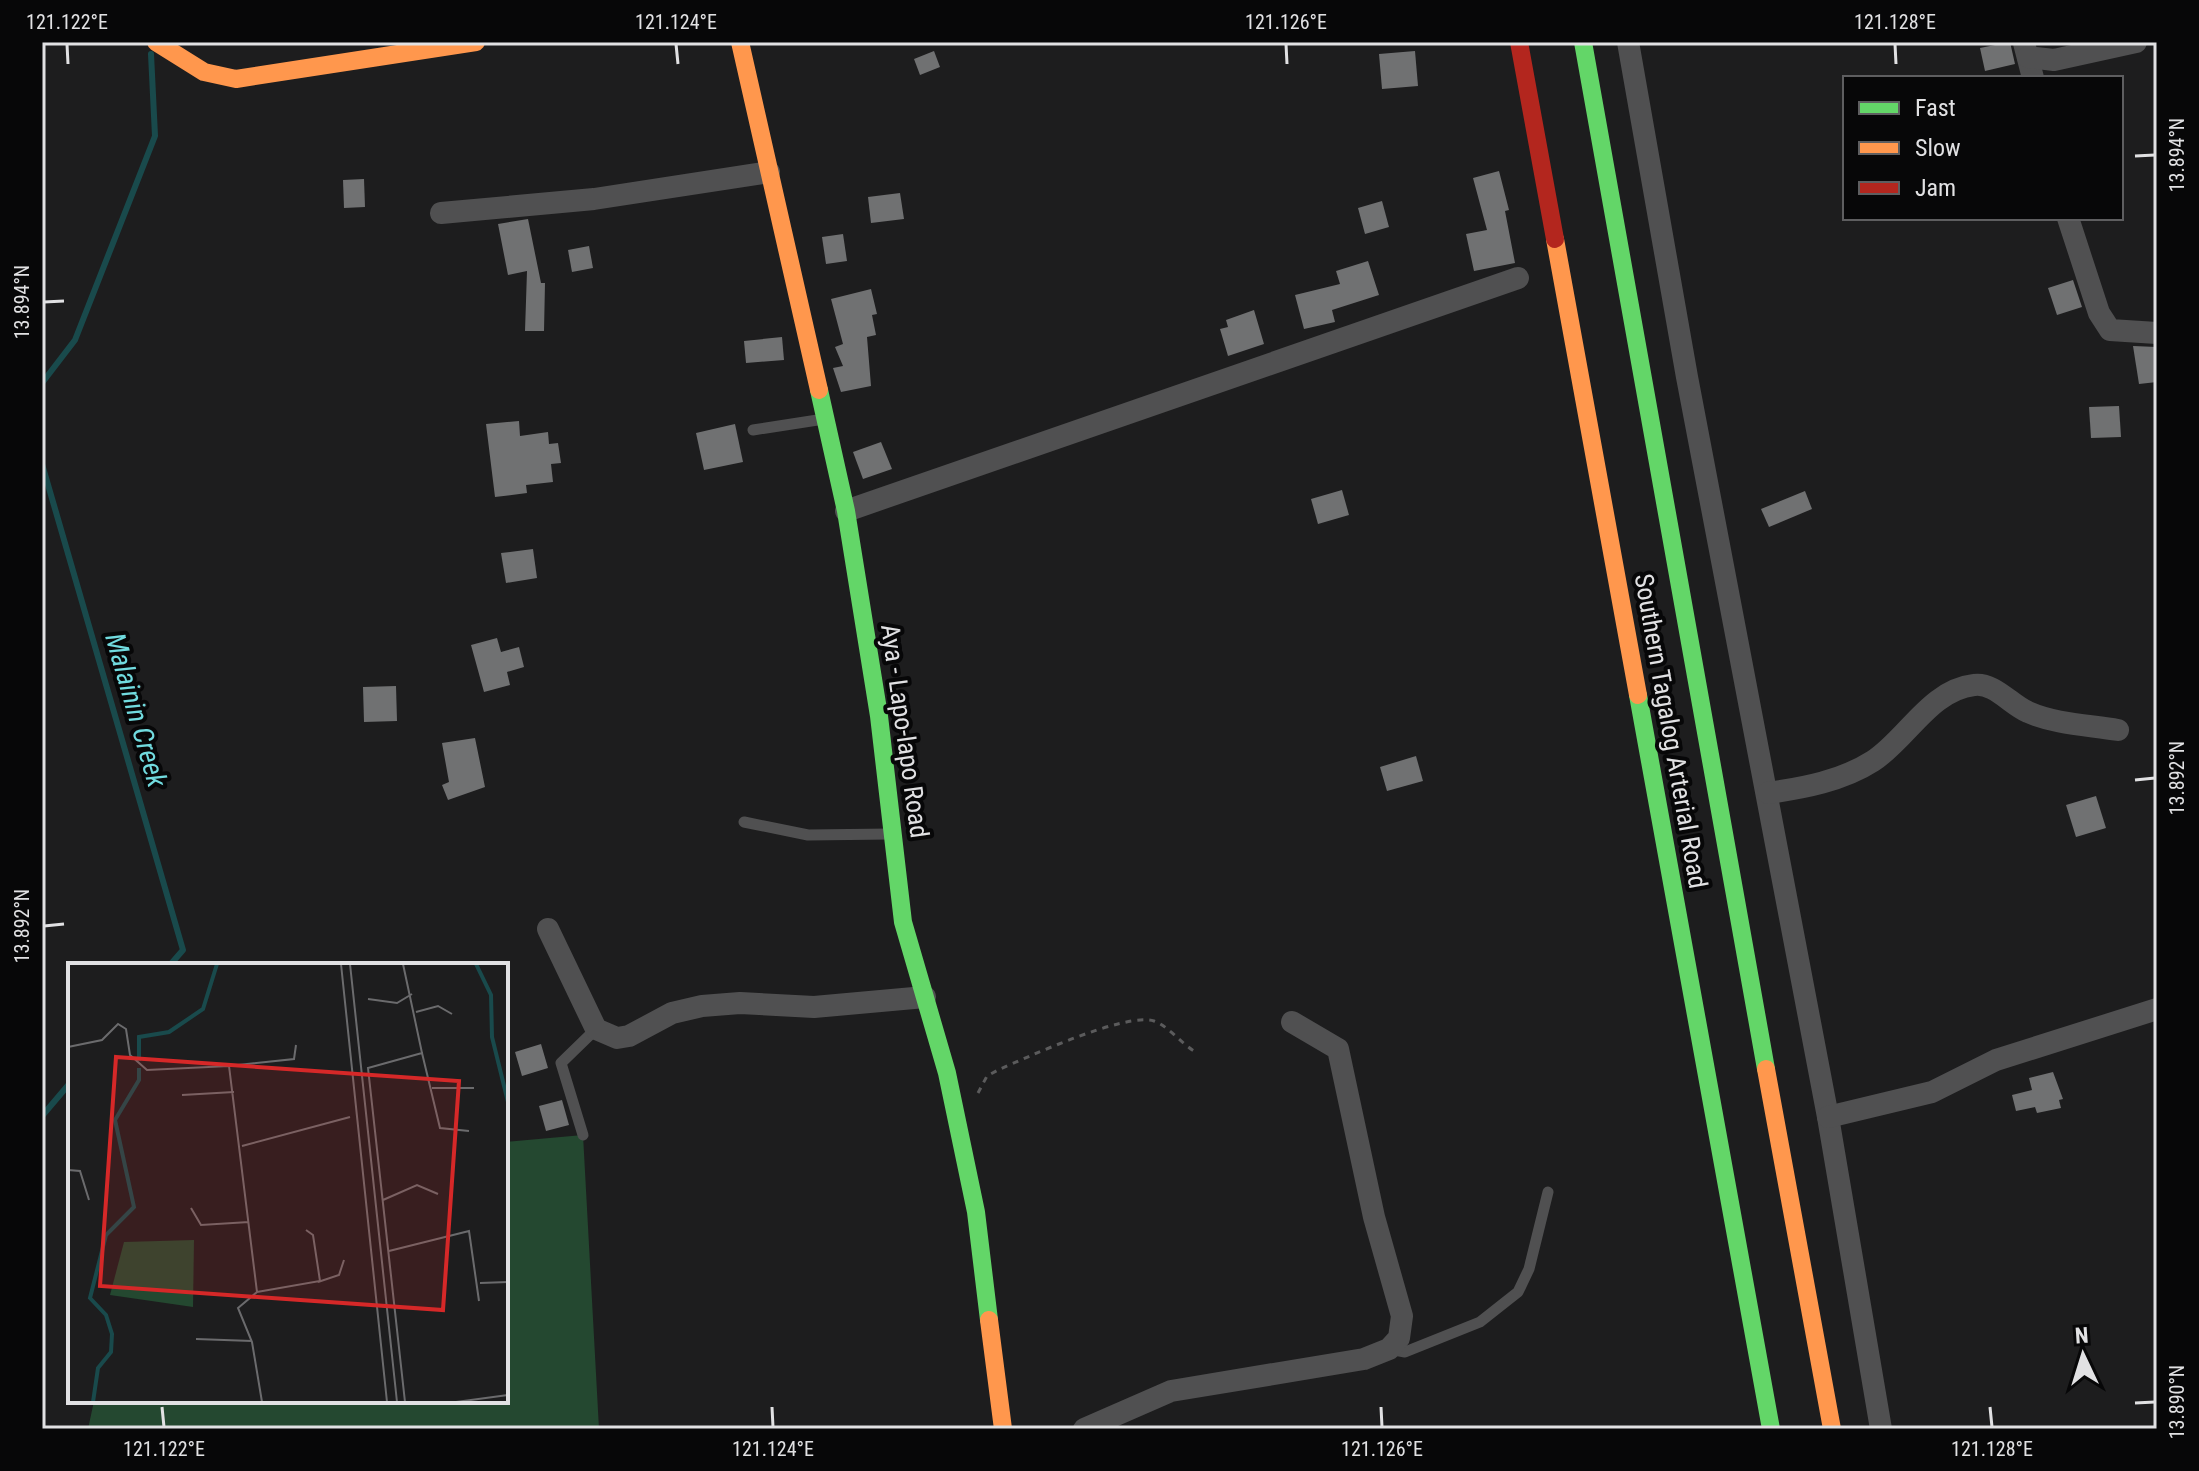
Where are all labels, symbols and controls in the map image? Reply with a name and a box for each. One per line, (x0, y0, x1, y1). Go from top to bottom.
text: 121.122°E (26, 10, 108, 34)
text: 121.124°E (635, 10, 717, 34)
text: 121.126°E (1245, 10, 1327, 34)
text: 121.128°E (1854, 10, 1936, 34)
legend (1843, 76, 2123, 220)
text: Fast (1915, 94, 1956, 122)
text: 13.894°N (2165, 118, 2189, 192)
text: Slow (1915, 134, 1961, 162)
text: Jam (1915, 174, 1956, 202)
text: 13.894°N (10, 265, 34, 339)
street label: Southern Tagalog Arterial Road (1629, 571, 1713, 891)
street label: Aya - Lapo-lapo Road (875, 622, 935, 840)
water label: Malainin Creek (98, 629, 174, 792)
text: 13.892°N (2165, 741, 2189, 815)
text: 13.892°N (10, 889, 34, 963)
inset map (68, 963, 508, 1403)
north arrow (2043, 1315, 2123, 1395)
text: N (2074, 1323, 2089, 1348)
text: 13.890°N (2165, 1365, 2189, 1439)
text: 121.122°E (123, 1437, 205, 1461)
text: 121.124°E (732, 1437, 814, 1461)
text: 121.126°E (1341, 1437, 1423, 1461)
text: 121.128°E (1951, 1437, 2033, 1461)

